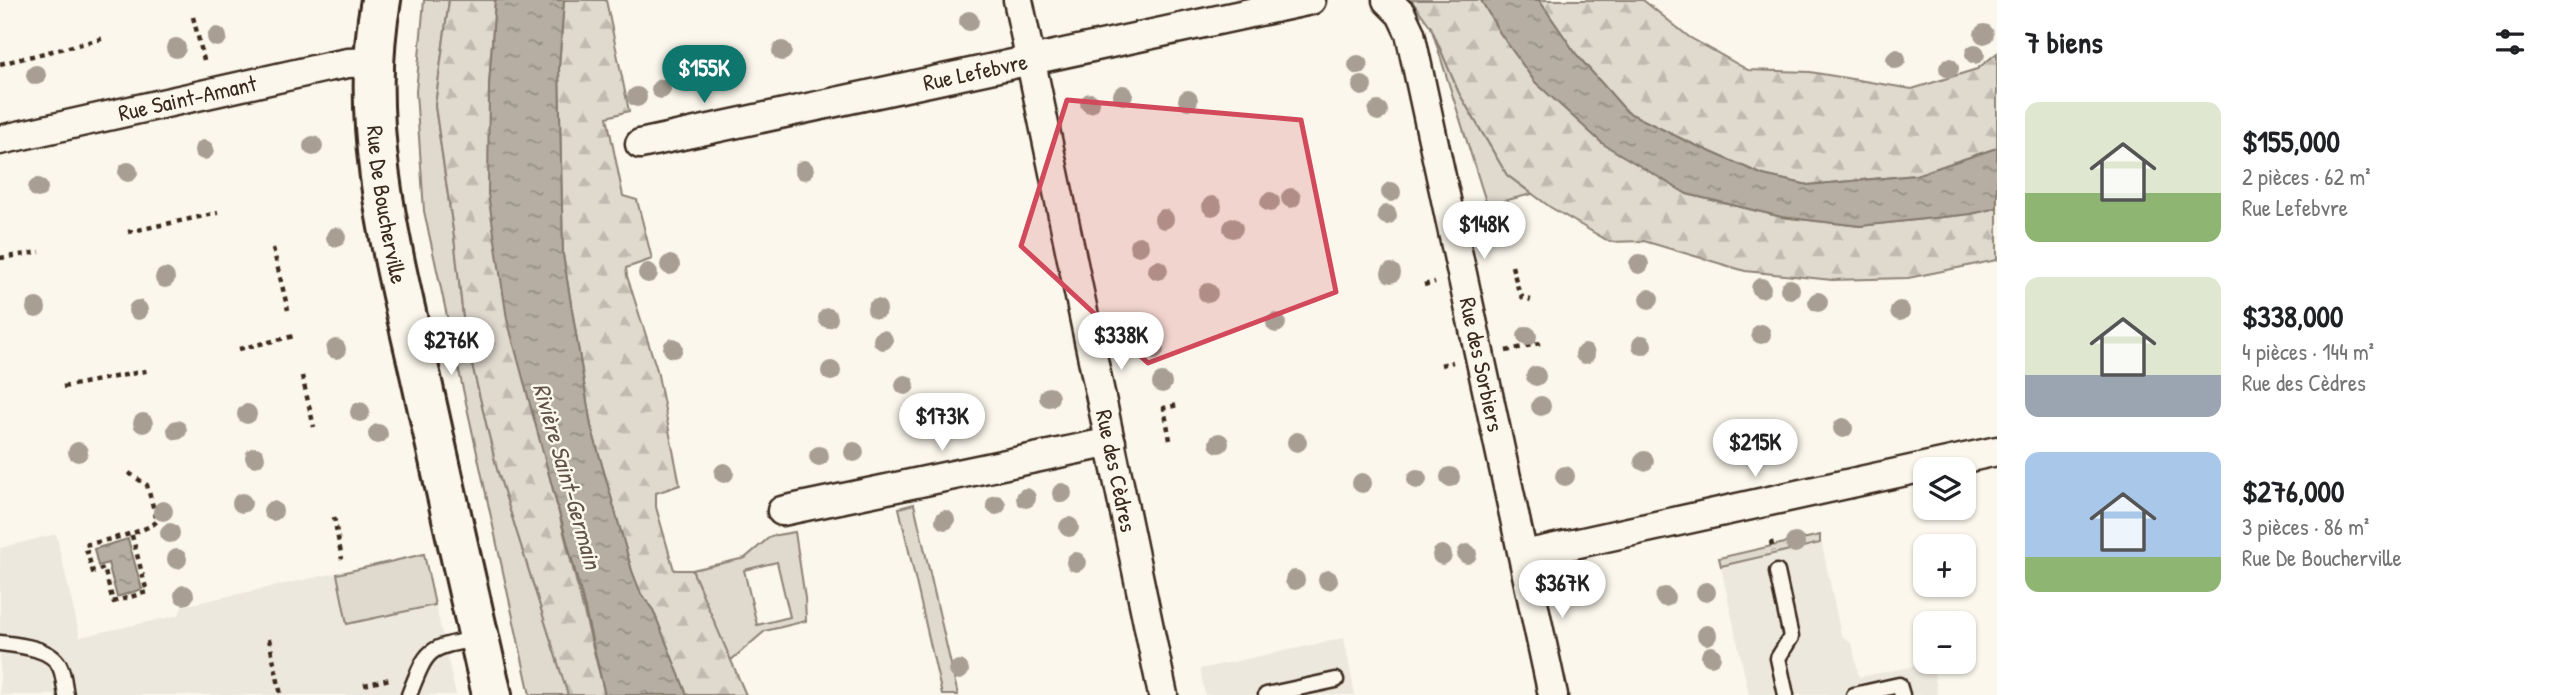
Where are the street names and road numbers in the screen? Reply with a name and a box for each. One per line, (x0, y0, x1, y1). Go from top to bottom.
street label: Rue Lefebvre (920, 45, 1030, 98)
street label: Rue Saint-Amant (115, 67, 260, 128)
street label: Rue De Boucherville (360, 125, 415, 287)
street label: Rue des Sorbiers (1453, 294, 1512, 435)
street label: Rue des Cèdres (1089, 407, 1145, 535)

